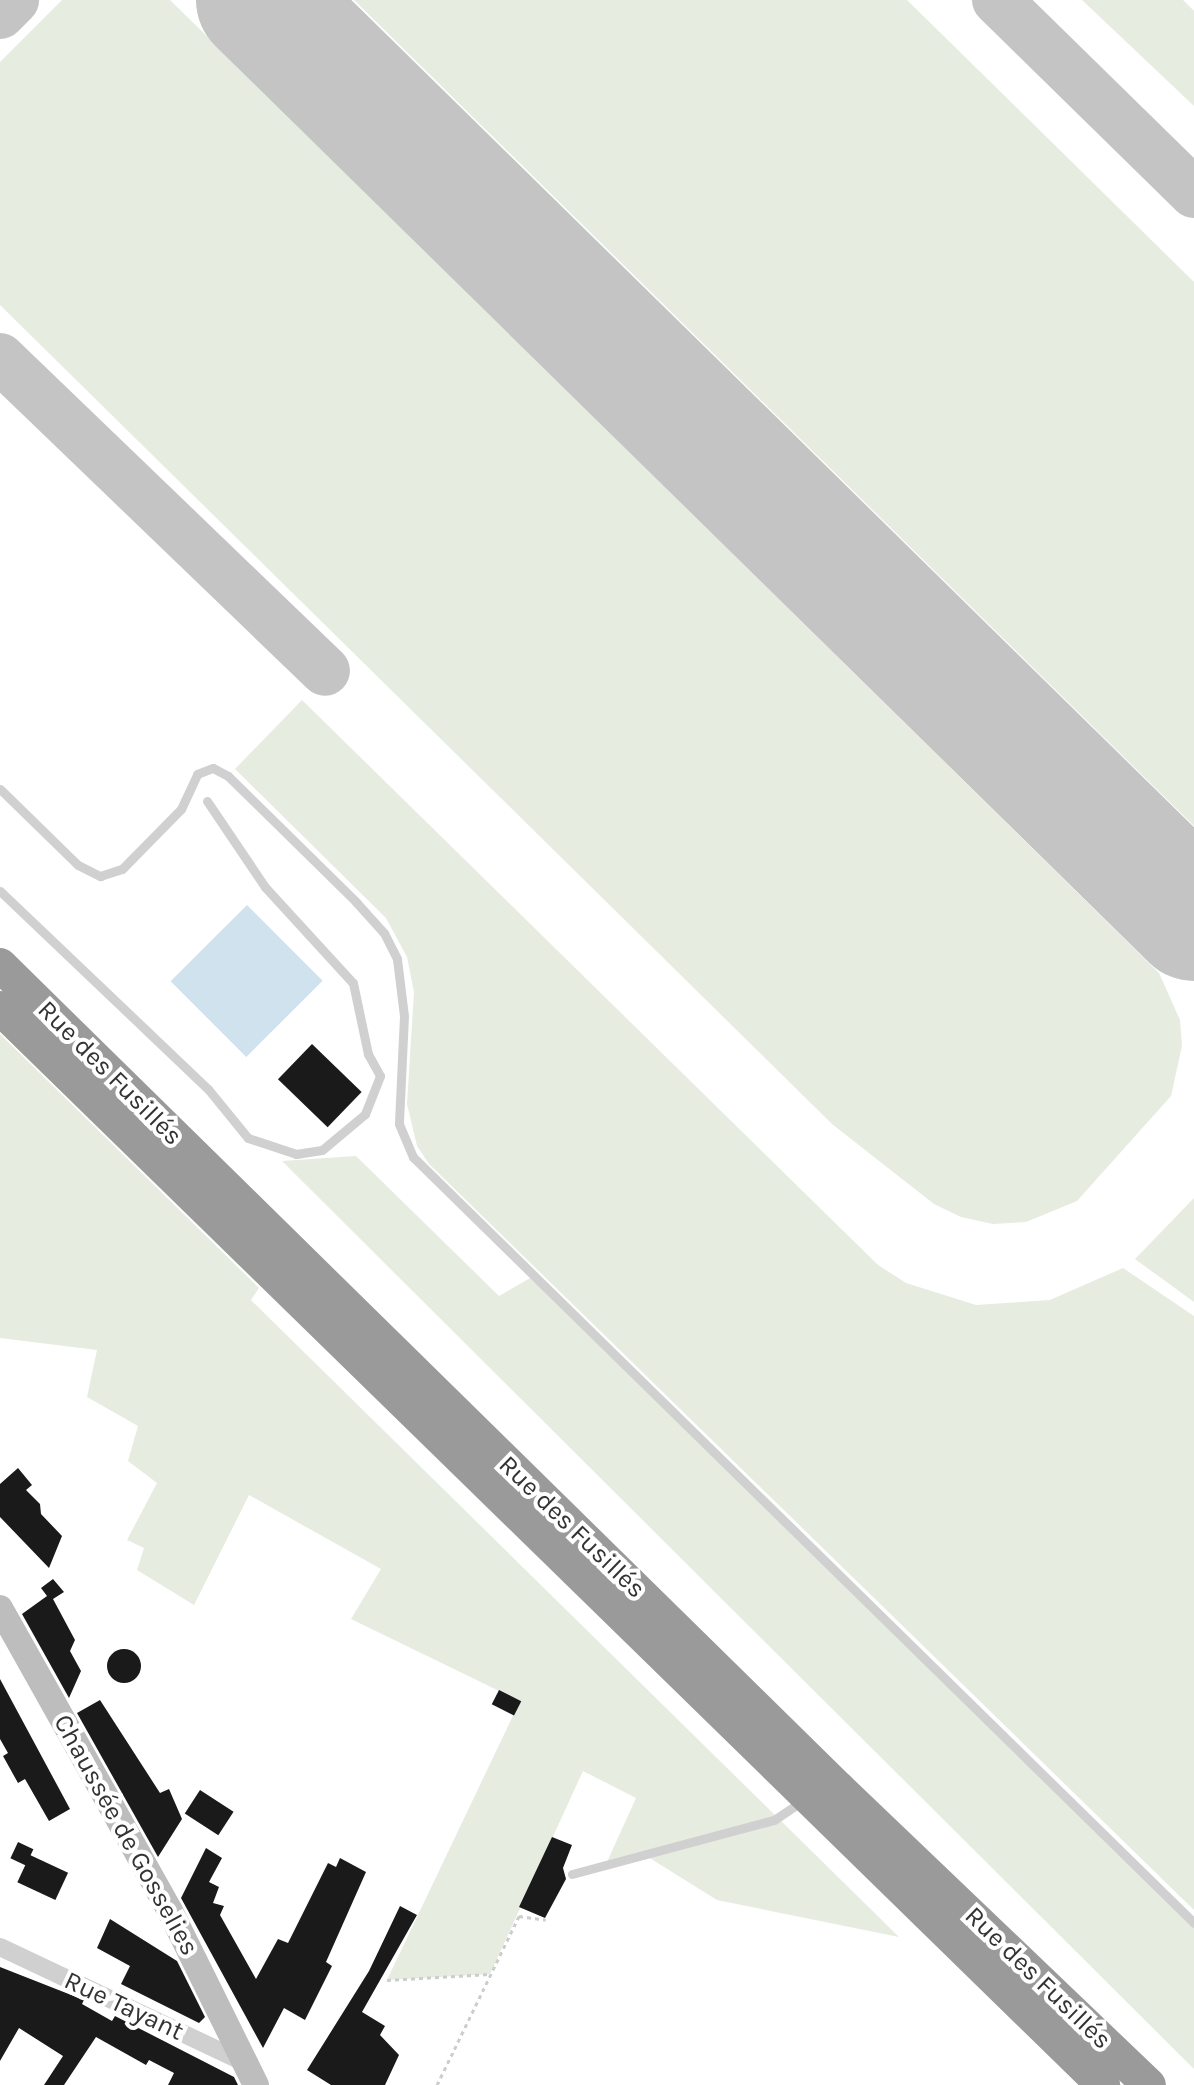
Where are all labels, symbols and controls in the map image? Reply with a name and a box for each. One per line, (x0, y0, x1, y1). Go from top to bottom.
street label: Rue des Fusillés (31, 994, 189, 1152)
street label: Rue des Fusillés (492, 1449, 652, 1605)
street label: Chaussée de Gosselies (47, 1709, 205, 1961)
street label: Rue des Fusillés (958, 1900, 1118, 2056)
street label: Rue Tayant (59, 1965, 189, 2047)

